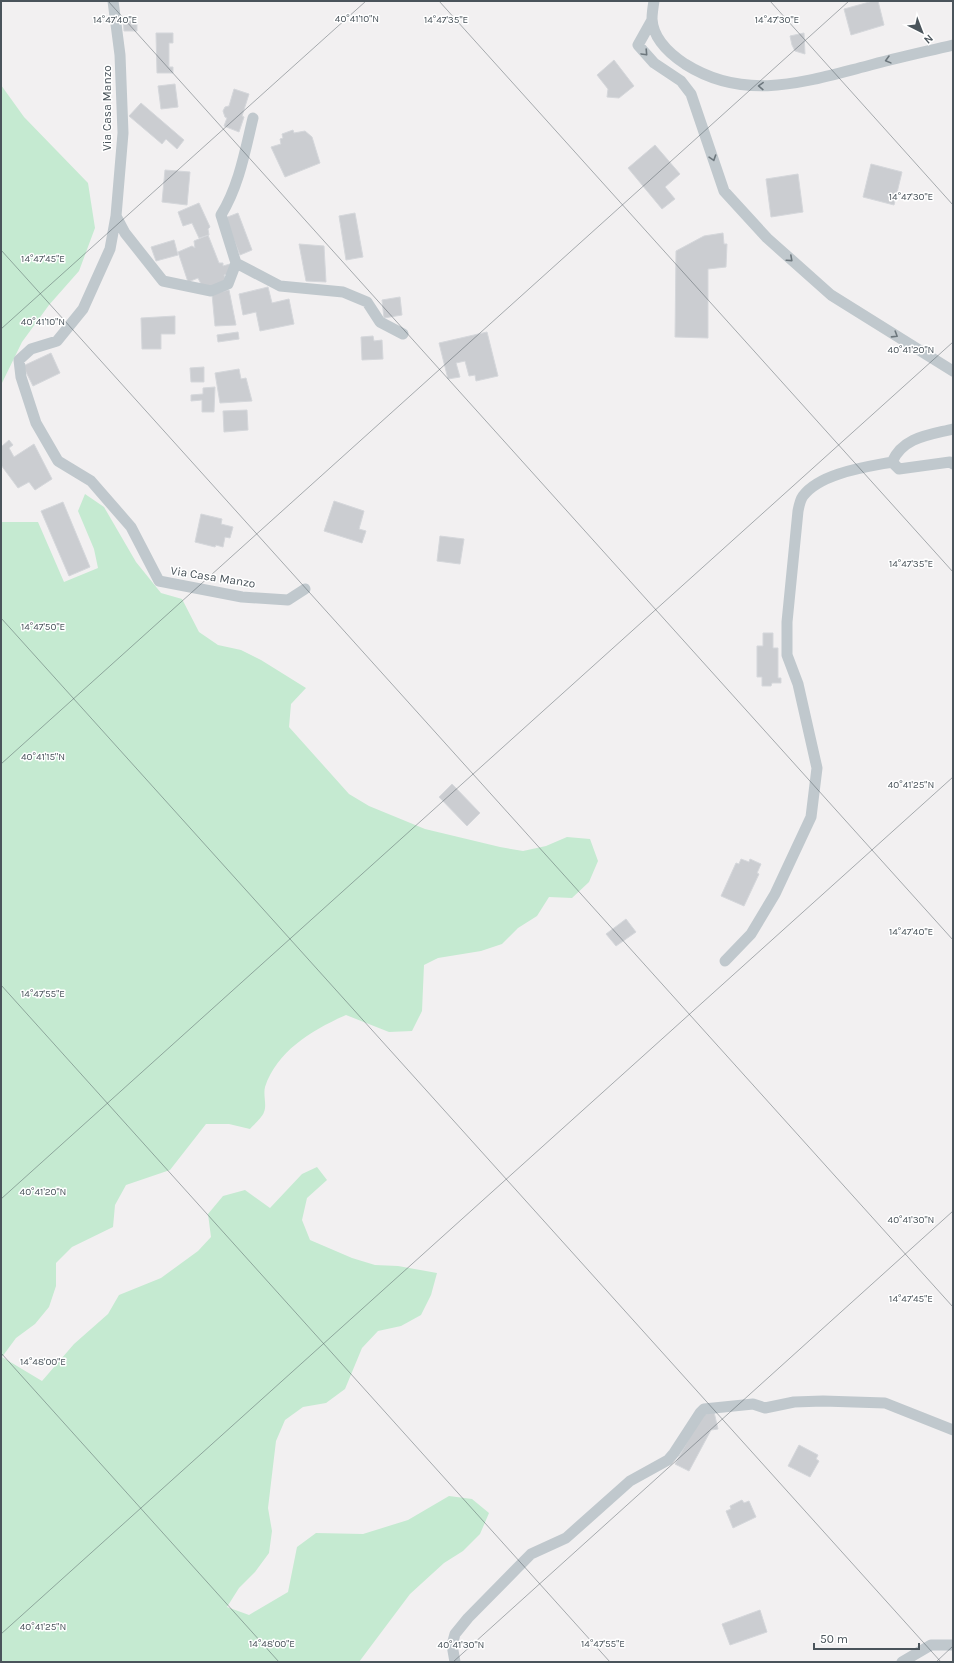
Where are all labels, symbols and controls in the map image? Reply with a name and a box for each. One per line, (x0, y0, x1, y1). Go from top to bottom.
north arrow (902, 12, 942, 52)
text: 40°41'10"N (335, 13, 379, 25)
text: 14°47'40"E (93, 14, 137, 26)
text: 14°47'35"E (424, 14, 468, 26)
text: 14°47'30"E (755, 14, 799, 26)
text: N (921, 32, 936, 47)
one-way arrow (640, 48, 648, 56)
one-way arrow (884, 55, 891, 64)
street label: Via Casa Manzo (100, 65, 114, 151)
one-way arrow (758, 82, 764, 90)
one-way arrow (708, 154, 717, 161)
text: 14°47'30"E (889, 191, 933, 203)
text: 14°47'45"E (21, 253, 65, 265)
one-way arrow (785, 255, 793, 262)
text: 40°41'10"N (21, 316, 65, 328)
one-way arrow (891, 330, 898, 338)
text: 40°41'20"N (888, 344, 934, 356)
text: 14°47'35"E (889, 558, 933, 570)
street label: Via Casa Manzo (170, 563, 256, 591)
text: 14°47'50"E (21, 621, 65, 633)
text: 40°41'15"N (21, 751, 65, 763)
text: 40°41'25"N (888, 779, 934, 791)
text: 14°47'40"E (889, 926, 933, 938)
text: 14°47'55"E (21, 988, 65, 1000)
text: 40°41'20"N (20, 1186, 66, 1198)
text: 40°41'30"N (888, 1214, 934, 1226)
text: 14°47'45"E (889, 1293, 933, 1305)
text: 14°48'00"E (20, 1356, 66, 1368)
text: 40°41'25"N (20, 1621, 66, 1633)
scale bar (814, 1625, 919, 1651)
text: 50 m (820, 1632, 848, 1646)
text: 14°48'00"E (249, 1638, 295, 1650)
text: 14°47'55"E (581, 1638, 625, 1650)
text: 40°41'30"N (438, 1639, 484, 1651)

